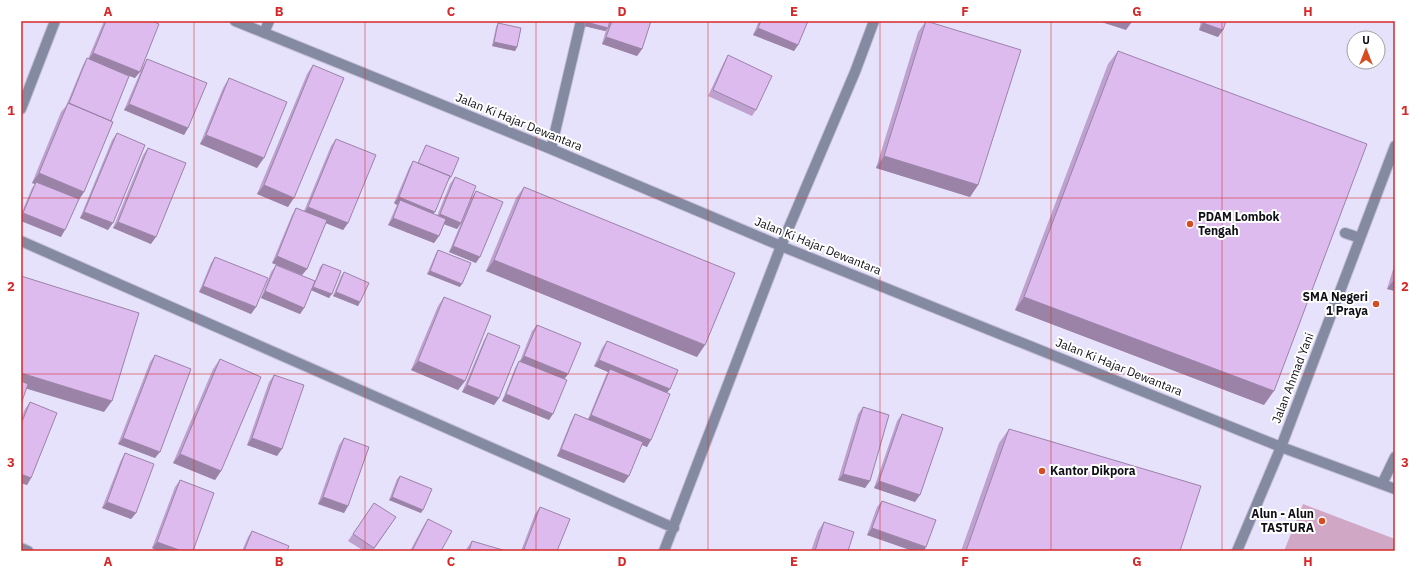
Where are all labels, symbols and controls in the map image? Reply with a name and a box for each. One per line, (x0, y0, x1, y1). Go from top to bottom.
text: A (104, 3, 113, 20)
text: B (275, 3, 284, 20)
text: C (447, 3, 456, 20)
text: D (617, 3, 627, 20)
text: E (790, 3, 798, 20)
text: F (961, 3, 969, 20)
text: G (1132, 3, 1142, 20)
text: H (1303, 3, 1313, 20)
north arrow (1346, 30, 1386, 70)
text: U (1362, 33, 1370, 47)
street label: Jalan Ki Hajar Dewantara (454, 89, 585, 154)
text: 1 (7, 102, 15, 119)
text: 1 (1401, 102, 1409, 119)
place label: PDAM Lombok Tengah (1198, 209, 1279, 238)
street label: Jalan Ki Hajar Dewantara (753, 213, 884, 278)
marker: PDAM Lombok Tengah (1185, 219, 1195, 229)
text: 2 (7, 278, 15, 295)
text: 2 (1401, 278, 1409, 295)
place label: SMA Negeri 1 Praya (1303, 289, 1368, 318)
marker: SMA Negeri 1 Praya (1371, 299, 1381, 309)
street label: Jalan Ahmad Yani (1268, 330, 1317, 425)
street label: Jalan Ki Hajar Dewantara (1054, 334, 1185, 399)
text: 3 (7, 454, 15, 471)
text: 3 (1401, 454, 1409, 471)
place label: Kantor Dikpora (1050, 463, 1136, 478)
marker: Kantor Dikpora (1037, 466, 1047, 476)
place label: Alun - Alun TASTURA (1251, 506, 1314, 535)
marker: Alun - Alun TASTURA (1317, 516, 1327, 526)
text: A (104, 553, 113, 570)
text: B (275, 553, 284, 570)
text: C (447, 553, 456, 570)
text: D (617, 553, 627, 570)
text: E (790, 553, 798, 570)
text: F (961, 553, 969, 570)
text: G (1132, 553, 1142, 570)
text: H (1303, 553, 1313, 570)

